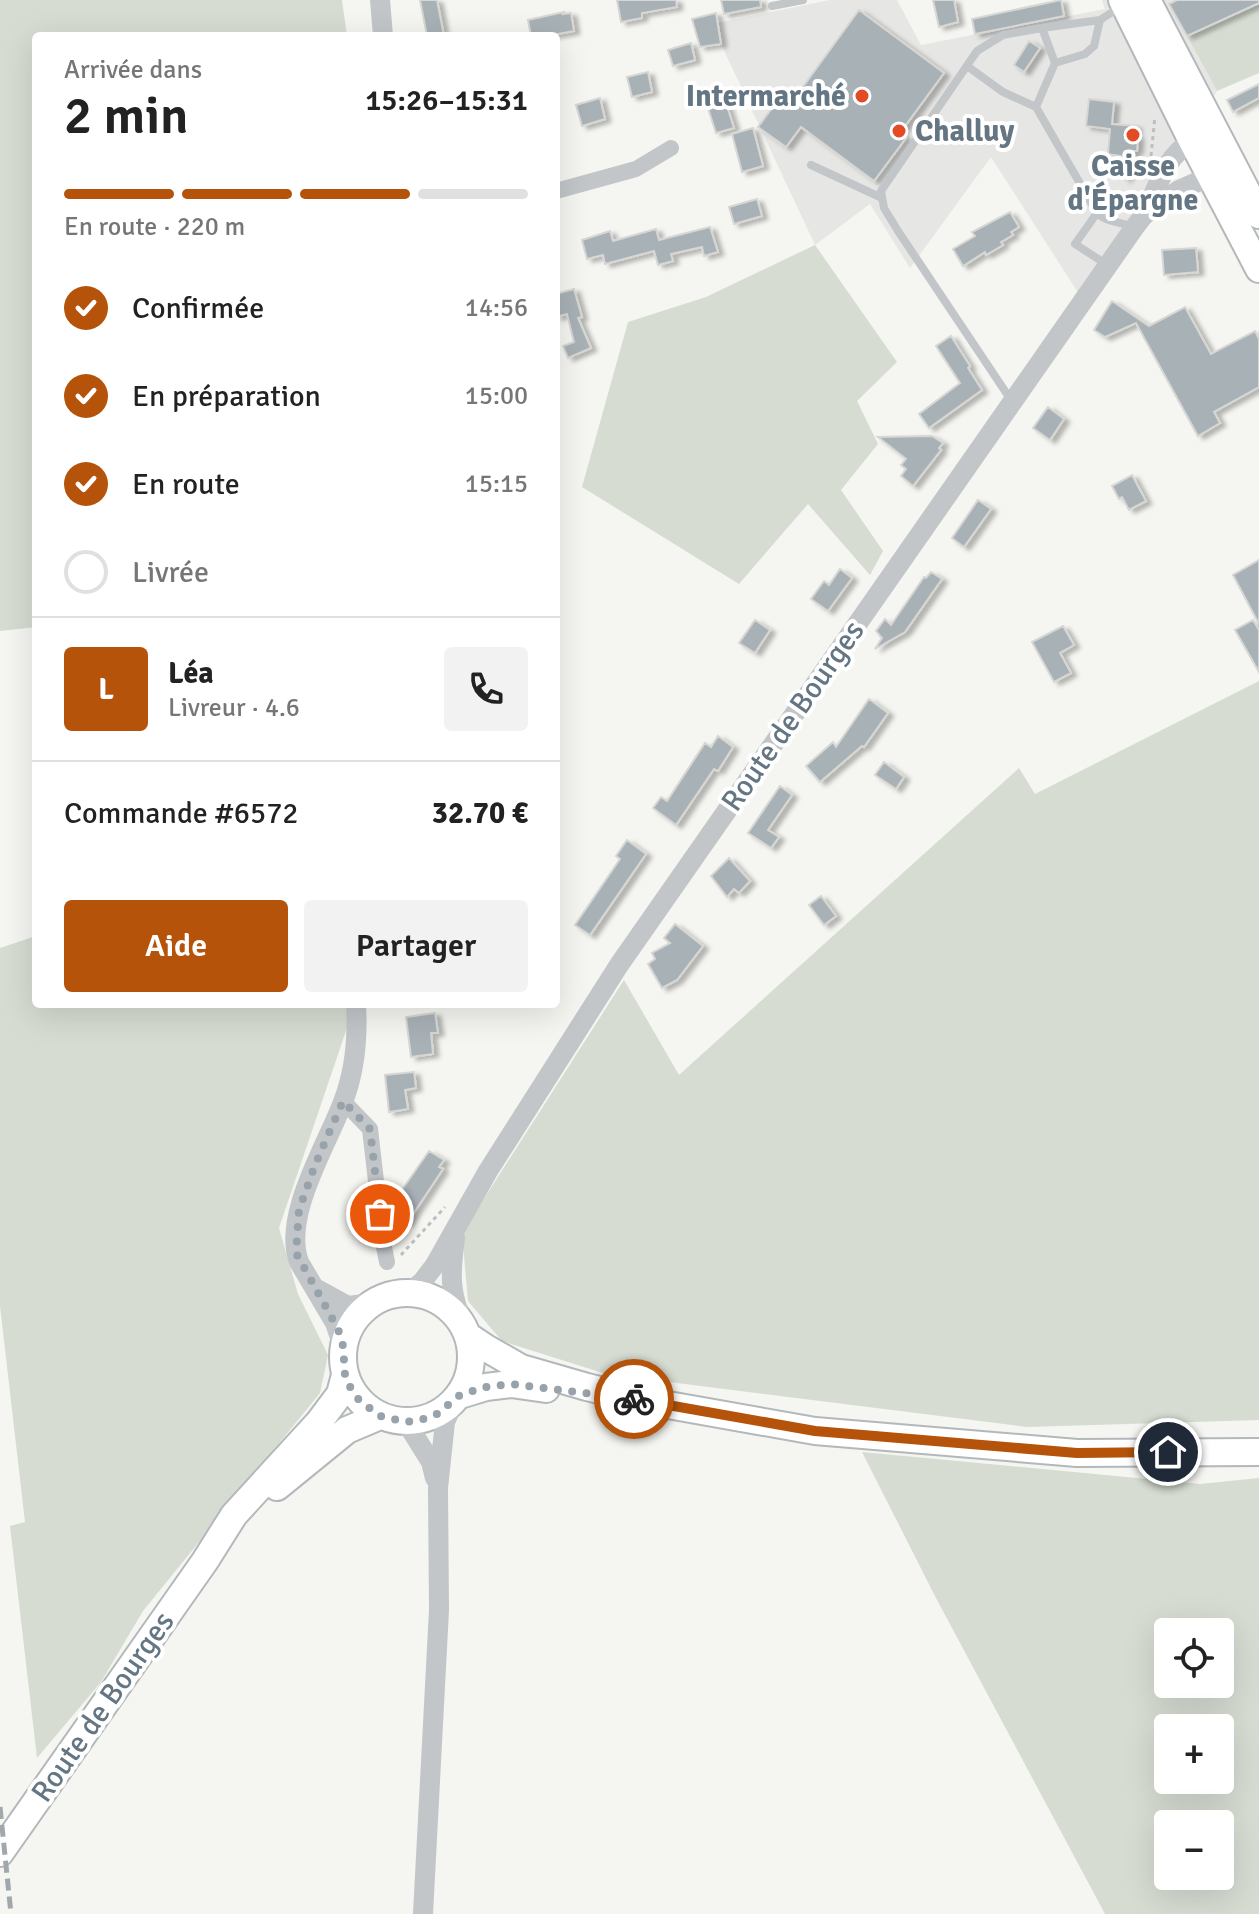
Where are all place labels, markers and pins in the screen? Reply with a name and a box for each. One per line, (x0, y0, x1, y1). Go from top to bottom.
place label: Intermarché (686, 78, 846, 115)
marker: Intermarché (853, 87, 871, 105)
place label: Challuy (915, 113, 1014, 150)
marker: Challuy (890, 122, 908, 140)
marker: Caisse d'Épargne (1124, 126, 1142, 144)
place label: Caisse d'Épargne (1068, 148, 1198, 219)
pin (346, 1180, 414, 1248)
pin (1134, 1418, 1202, 1486)

